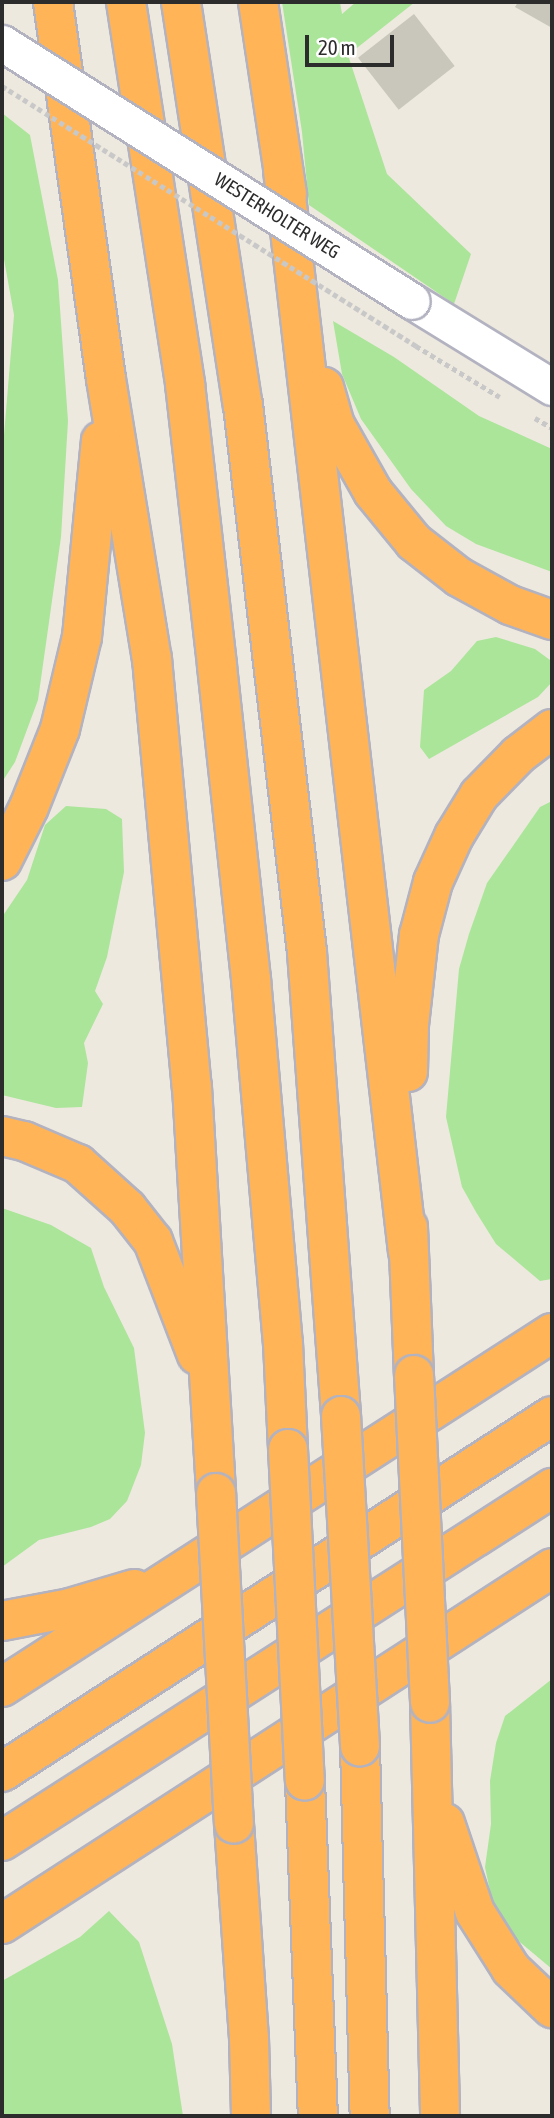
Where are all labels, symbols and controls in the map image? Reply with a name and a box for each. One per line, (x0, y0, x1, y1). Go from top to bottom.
scale bar (309, 21, 398, 65)
text: 20 m (318, 35, 356, 59)
street label: WESTERHOLTER WEG (210, 168, 344, 264)

